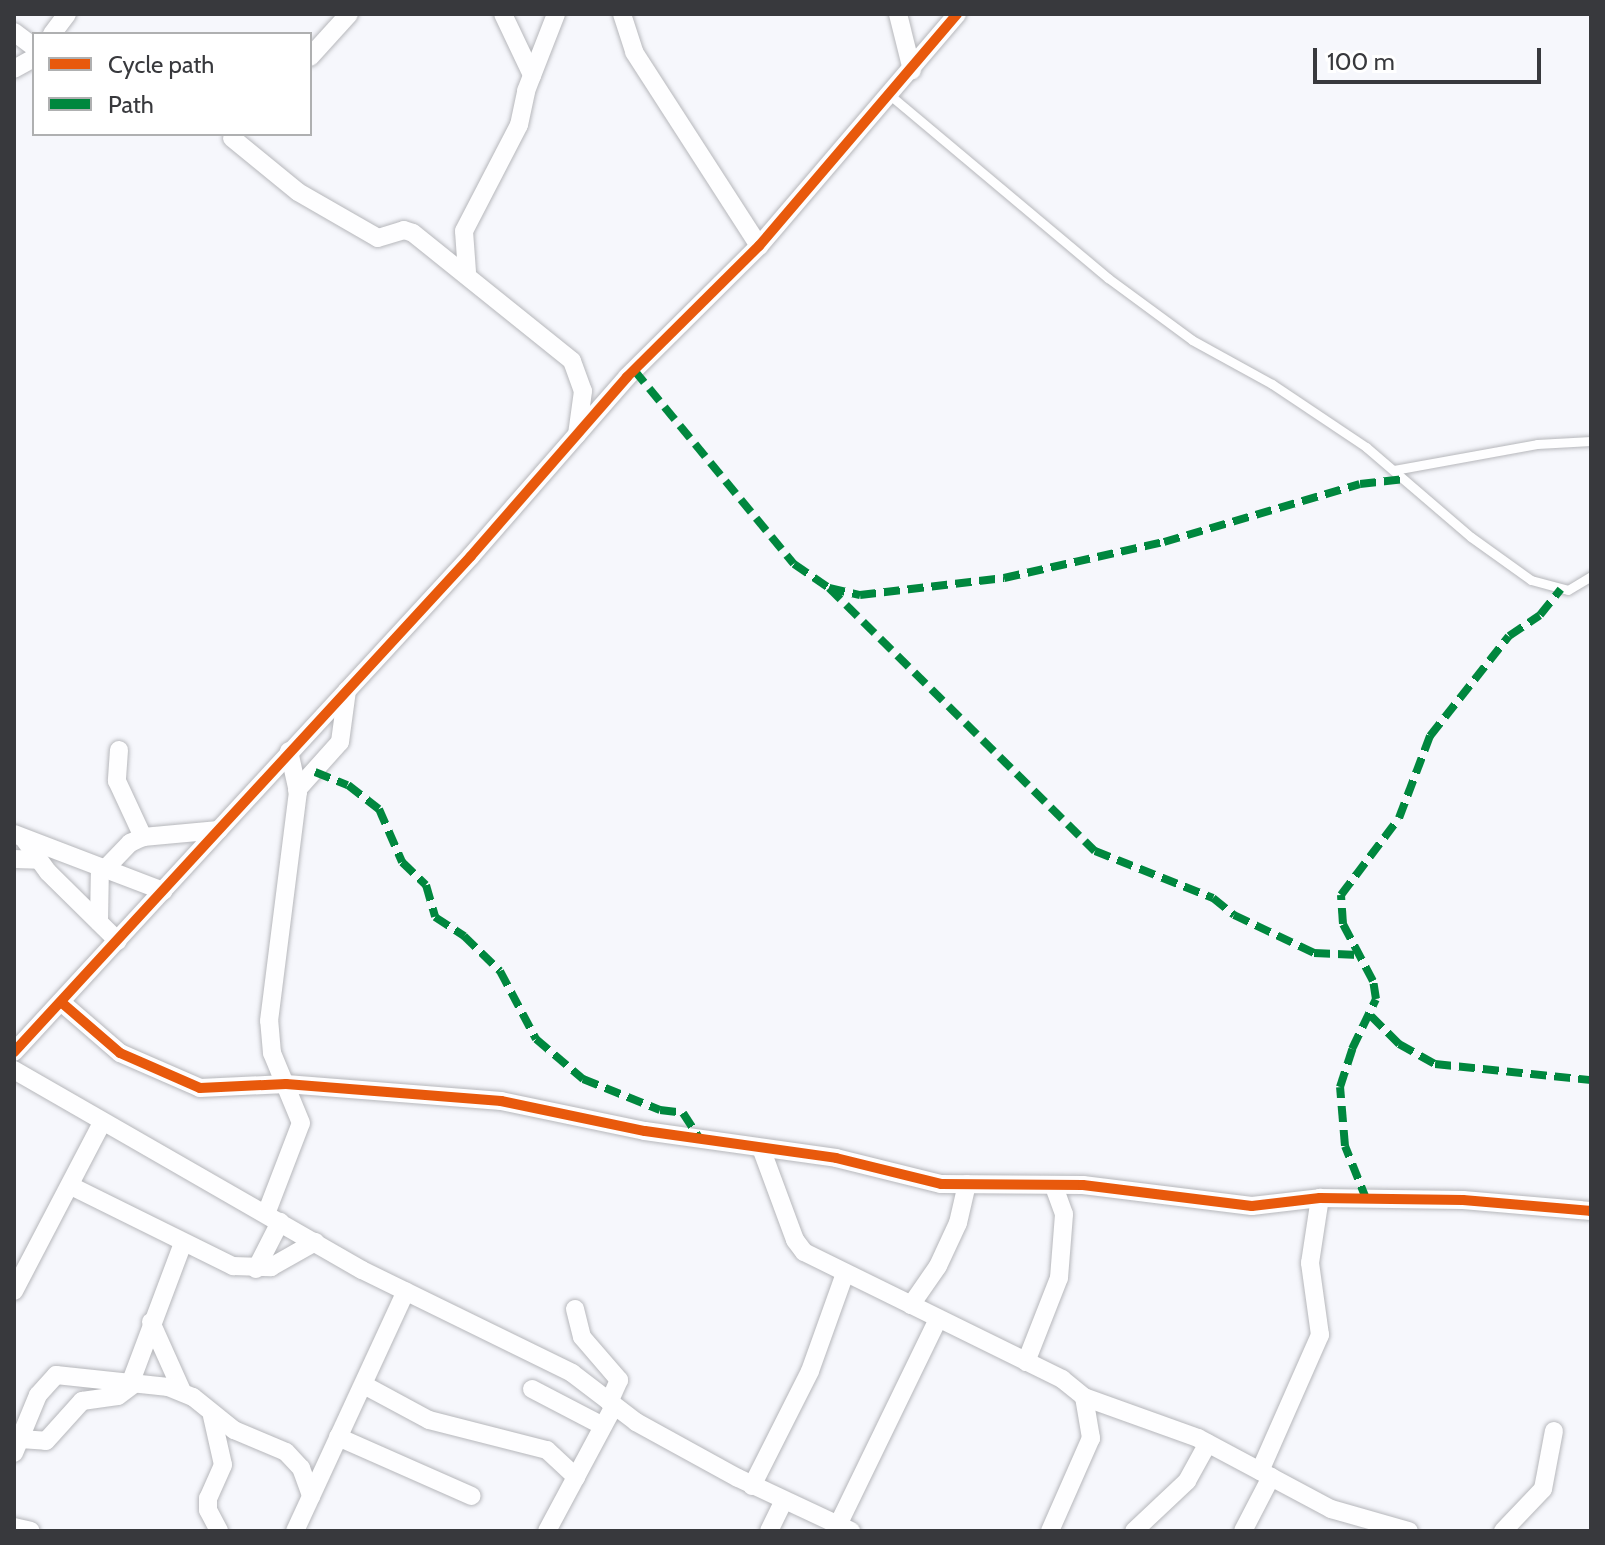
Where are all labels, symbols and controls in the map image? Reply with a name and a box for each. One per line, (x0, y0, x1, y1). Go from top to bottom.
legend (32, 32, 312, 136)
scale bar (1317, 32, 1545, 82)
text: 100 m (1327, 47, 1395, 76)
text: Cycle path (108, 50, 214, 79)
text: Path (108, 90, 154, 119)

